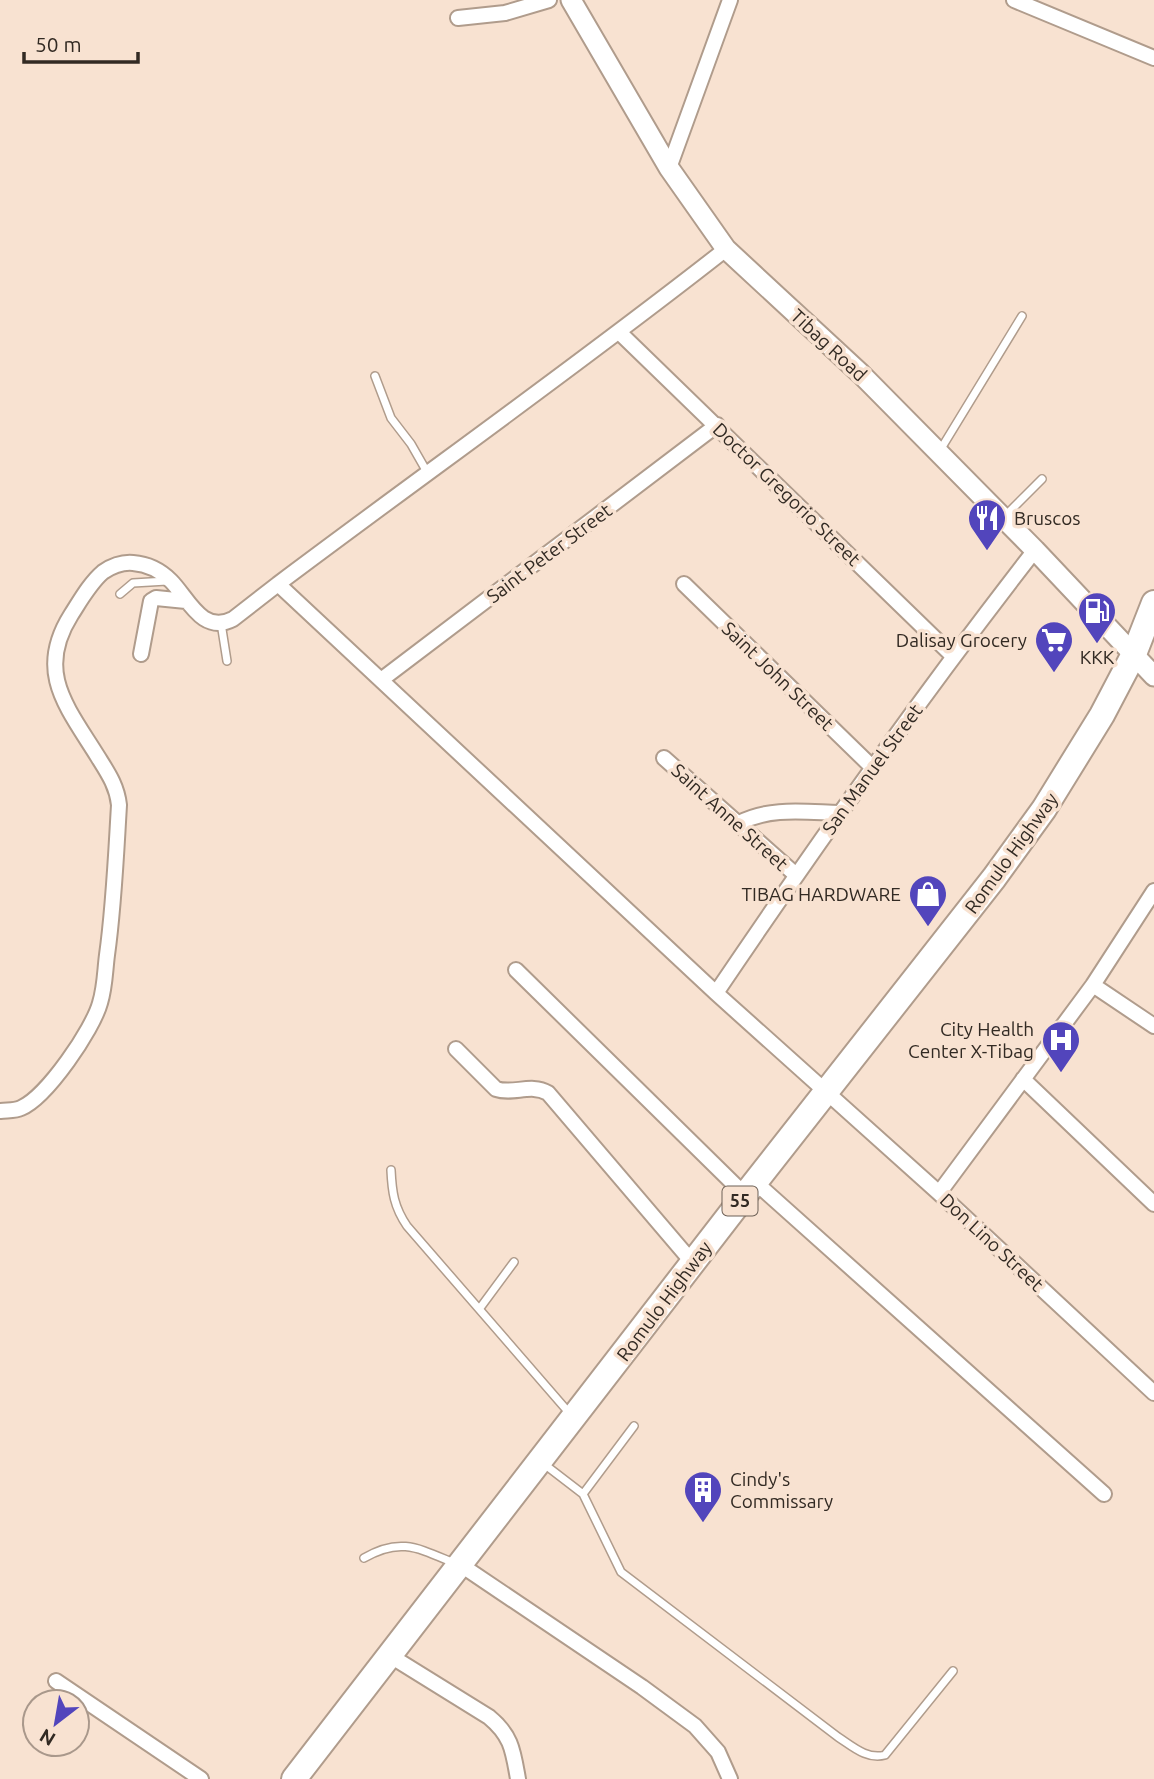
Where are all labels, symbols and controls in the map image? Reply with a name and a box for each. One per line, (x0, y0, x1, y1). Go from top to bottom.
scale bar (24, 21, 138, 65)
text: 50 m (35, 32, 82, 56)
street label: Tibag Road (787, 304, 871, 386)
street label: Doctor Gregorio Street (709, 418, 866, 570)
restaurant icon: Bruscos (966, 497, 1008, 552)
street label: Saint Peter Street (482, 498, 616, 607)
place label: Bruscos (1014, 507, 1081, 529)
fuel station icon: KKK (1076, 590, 1118, 645)
street label: Saint John Street (718, 617, 839, 735)
supermarket icon: Dalisay Grocery (1033, 619, 1075, 674)
place label: Dalisay Grocery (896, 629, 1027, 651)
place label: KKK (1080, 646, 1115, 668)
street label: San Manuel Street (817, 699, 927, 838)
street label: Saint Anne Street (667, 759, 793, 875)
street label: Romulo Highway (960, 788, 1062, 918)
shop icon: TIBAG HARDWARE (907, 873, 949, 928)
place label: TIBAG HARDWARE (742, 883, 901, 905)
place label: City Health Center X-Tibag (908, 1018, 1034, 1062)
hospital icon: City Health Center X-Tibag (1040, 1019, 1082, 1074)
road number: 55 (722, 1186, 758, 1216)
street label: Don Lino Street (936, 1188, 1049, 1296)
street label: Romulo Highway (612, 1237, 716, 1365)
place label: Cindy's Commissary (730, 1468, 833, 1512)
building icon: Cindy's Commissary (682, 1469, 724, 1524)
north arrow (21, 1688, 91, 1758)
text: N (35, 1724, 59, 1751)

